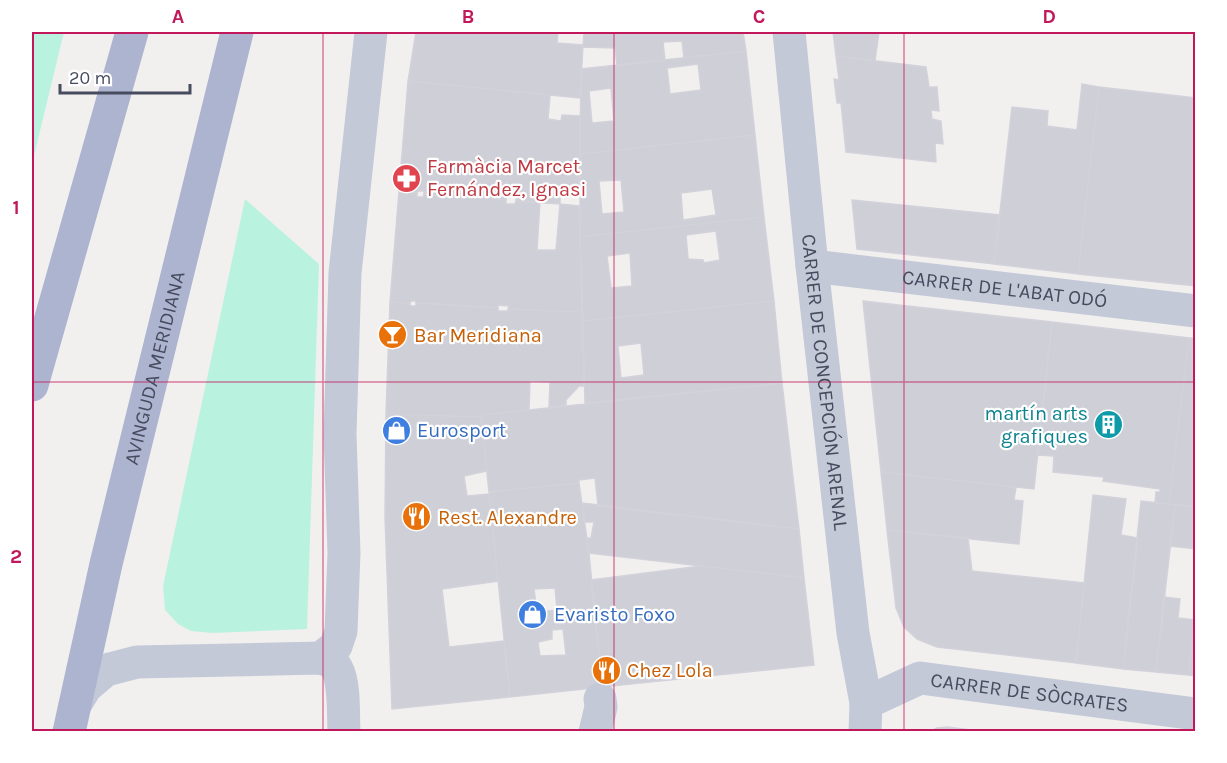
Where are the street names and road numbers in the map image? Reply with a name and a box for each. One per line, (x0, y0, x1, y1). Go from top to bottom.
street label: CARRER DE CONCEPCIÓN ARENAL (797, 233, 853, 532)
street label: CARRER DE L'ABAT ODÓ (901, 266, 1108, 312)
street label: AVINGUDA MERIDIANA (120, 269, 190, 467)
street label: CARRER DE SÒCRATES (929, 668, 1130, 717)

